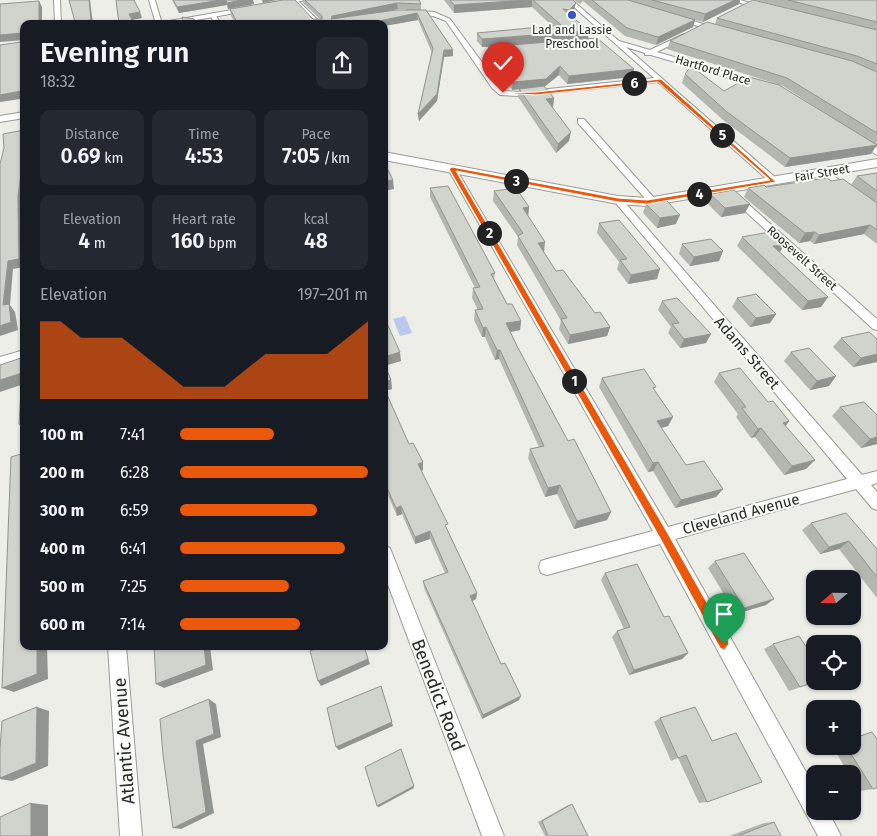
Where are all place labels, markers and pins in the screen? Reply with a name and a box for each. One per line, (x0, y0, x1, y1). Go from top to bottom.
marker: Lad and Lassie Preschool (566, 9, 578, 21)
place label: Lad and Lassie Preschool (532, 23, 612, 51)
pin (482, 42, 524, 93)
pin: 6 (622, 70, 646, 96)
pin: 5 (710, 122, 734, 148)
pin: 3 (504, 168, 528, 194)
pin: 4 (686, 182, 712, 206)
pin: 2 (476, 220, 502, 246)
pin: 1 (562, 368, 586, 394)
pin (703, 593, 745, 644)

